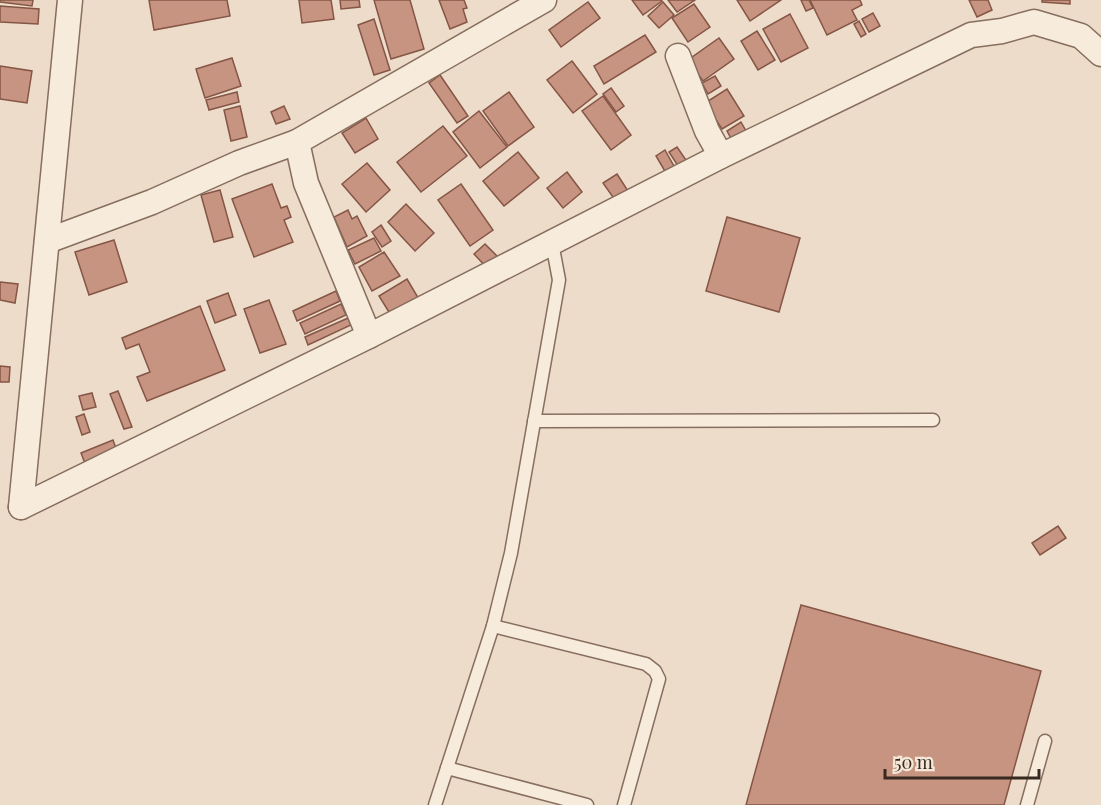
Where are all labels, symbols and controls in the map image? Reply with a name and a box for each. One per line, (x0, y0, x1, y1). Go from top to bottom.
scale bar (885, 742, 1040, 780)
text: 50 m (894, 750, 933, 774)

